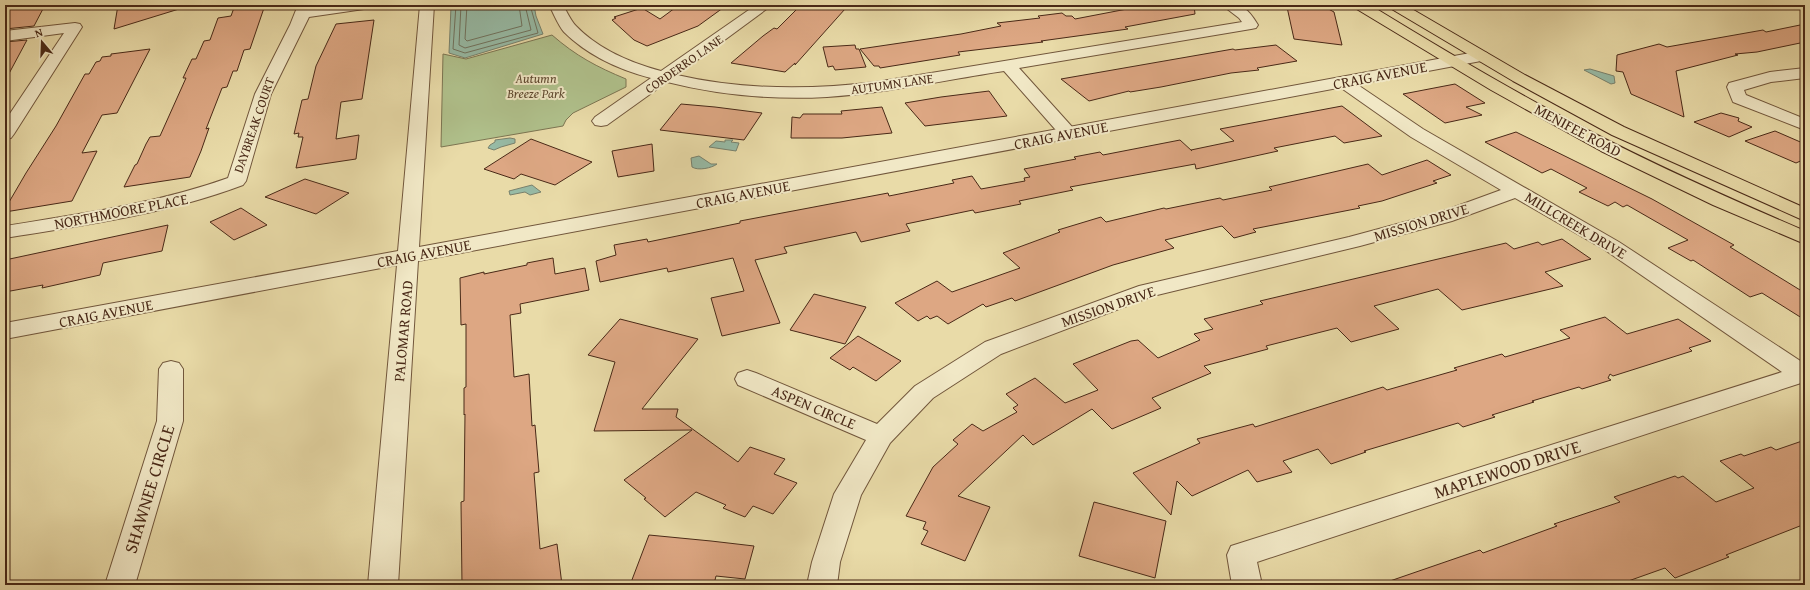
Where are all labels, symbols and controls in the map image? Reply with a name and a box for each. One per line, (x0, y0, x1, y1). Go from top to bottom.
north arrow (22, 22, 62, 62)
text: N (33, 24, 45, 41)
street label: CORDERRO LANE (641, 30, 727, 98)
street label: CRAIG AVENUE (1331, 56, 1429, 94)
park label: Autumn Breeze Park (506, 69, 565, 103)
street label: AUTUMN LANE (850, 69, 935, 99)
street label: DAYBREAK COURT (229, 74, 279, 175)
street label: MENIFEE ROAD (1531, 98, 1625, 162)
street label: CRAIG AVENUE (1012, 116, 1110, 154)
street label: CRAIG AVENUE (694, 175, 792, 213)
street label: MILLCREEK DRIVE (1521, 186, 1631, 264)
street label: NORTHMOORE PLACE (52, 188, 190, 234)
street label: MISSION DRIVE (1371, 197, 1471, 246)
street label: CRAIG AVENUE (375, 234, 473, 272)
street label: PALOMAR ROAD (388, 279, 418, 383)
street label: MISSION DRIVE (1058, 280, 1158, 332)
street label: CRAIG AVENUE (57, 294, 155, 332)
street label: ASPEN CIRCLE (769, 380, 860, 434)
street label: SHAWNEE CIRCLE (117, 421, 181, 557)
street label: MAPLEWOOD DRIVE (1430, 433, 1584, 505)

